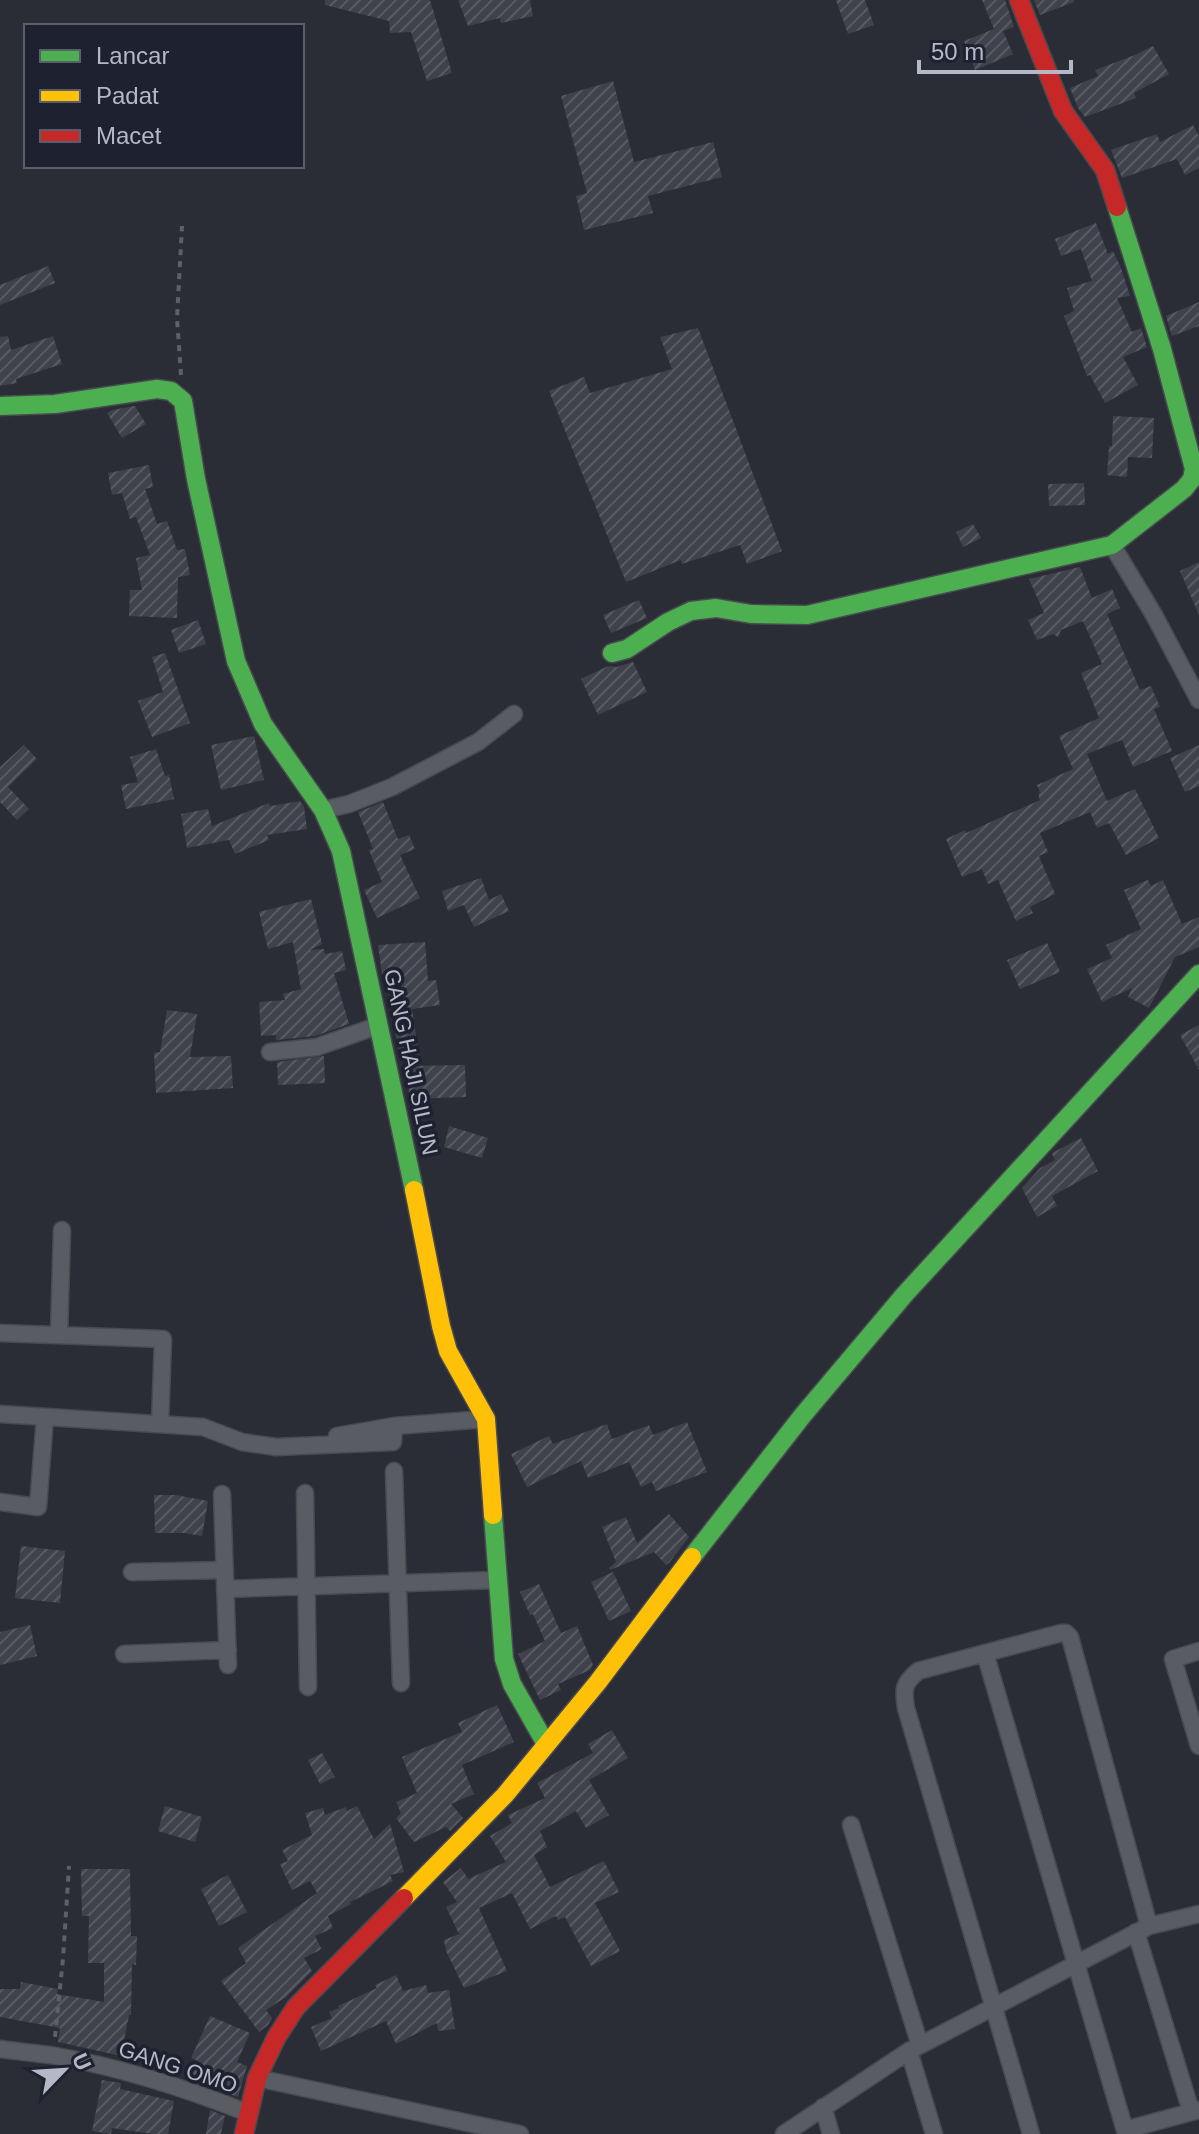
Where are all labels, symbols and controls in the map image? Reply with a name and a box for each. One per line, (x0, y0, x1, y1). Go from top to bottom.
legend (24, 24, 304, 168)
scale bar (919, 24, 1071, 74)
text: 50 m (931, 38, 984, 65)
text: Lancar (96, 42, 169, 69)
text: Padat (96, 82, 159, 109)
text: Macet (96, 122, 162, 149)
street label: GANG HAJI SILUN (379, 967, 443, 1157)
north arrow (24, 2030, 104, 2110)
street label: GANG OMO (115, 2036, 241, 2098)
text: U (67, 2049, 96, 2074)

